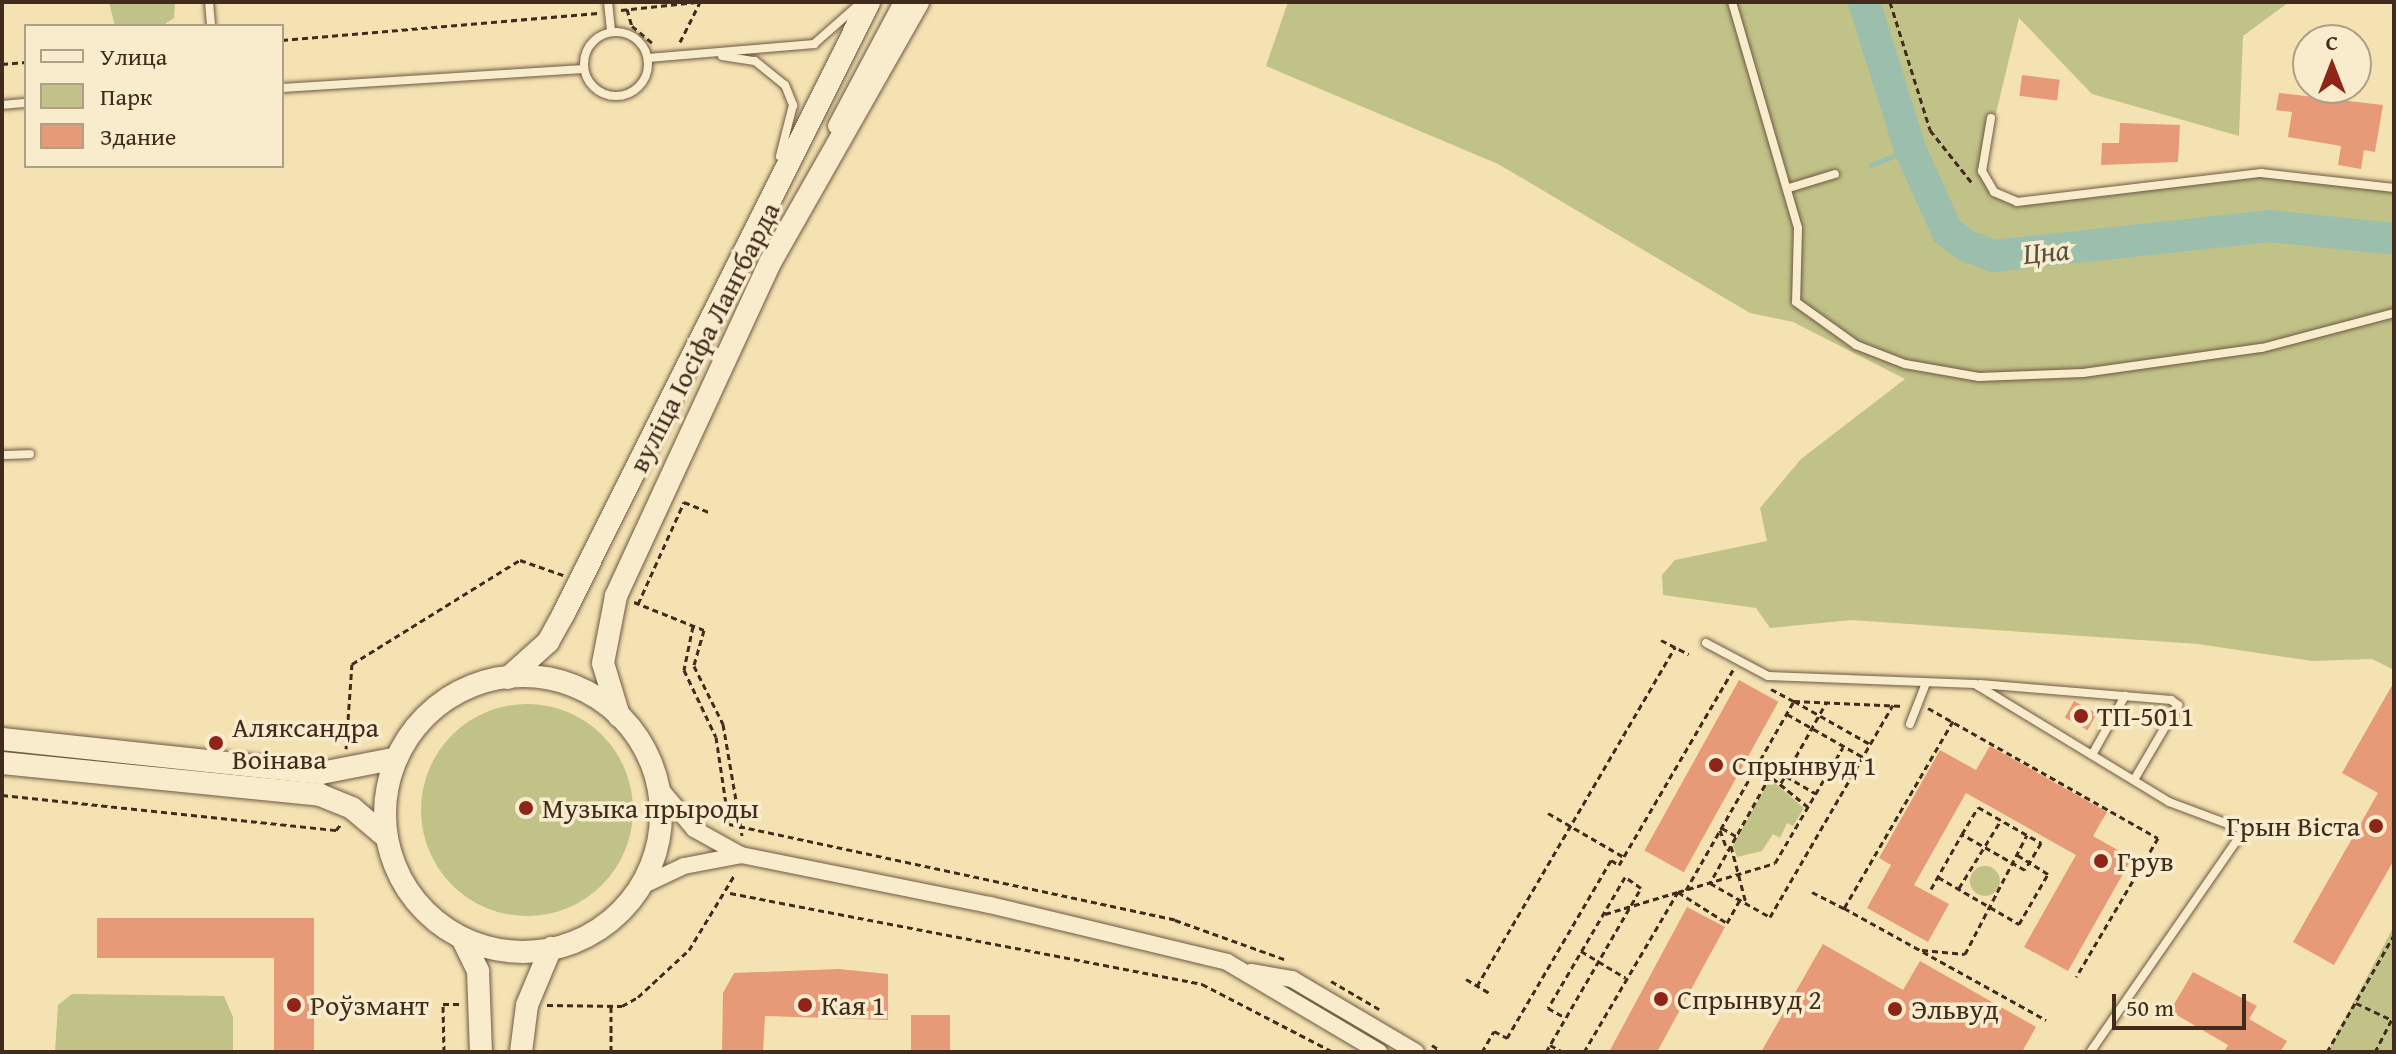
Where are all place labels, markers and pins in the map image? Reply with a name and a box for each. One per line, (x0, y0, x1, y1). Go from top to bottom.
place label: ТП-5011 (2097, 699, 2194, 733)
marker: ТП-5011 (2072, 707, 2090, 725)
place label: Аляксандра Воінава (232, 710, 379, 776)
marker: Аляксандра Воінава (207, 734, 225, 752)
place label: Спрынвуд 1 (1732, 748, 1877, 782)
marker: Спрынвуд 1 (1707, 756, 1725, 774)
place label: Музыка прыроды (542, 791, 759, 825)
marker: Музыка прыроды (517, 799, 535, 817)
place label: Грын Вiста (2226, 809, 2360, 843)
marker: Грын Вiста (2367, 817, 2385, 835)
place label: Грув (2117, 844, 2174, 878)
marker: Грув (2092, 852, 2110, 870)
place label: Спрынвуд 2 (1677, 982, 1822, 1016)
place label: Роўзмант (310, 988, 429, 1022)
place label: Кая 1 (821, 988, 885, 1022)
marker: Спрынвуд 2 (1652, 990, 1670, 1008)
place label: Эльвуд (1911, 992, 1999, 1026)
marker: Роўзмант (285, 996, 303, 1014)
marker: Кая 1 (796, 996, 814, 1014)
marker: Эльвуд (1886, 1000, 1904, 1018)

